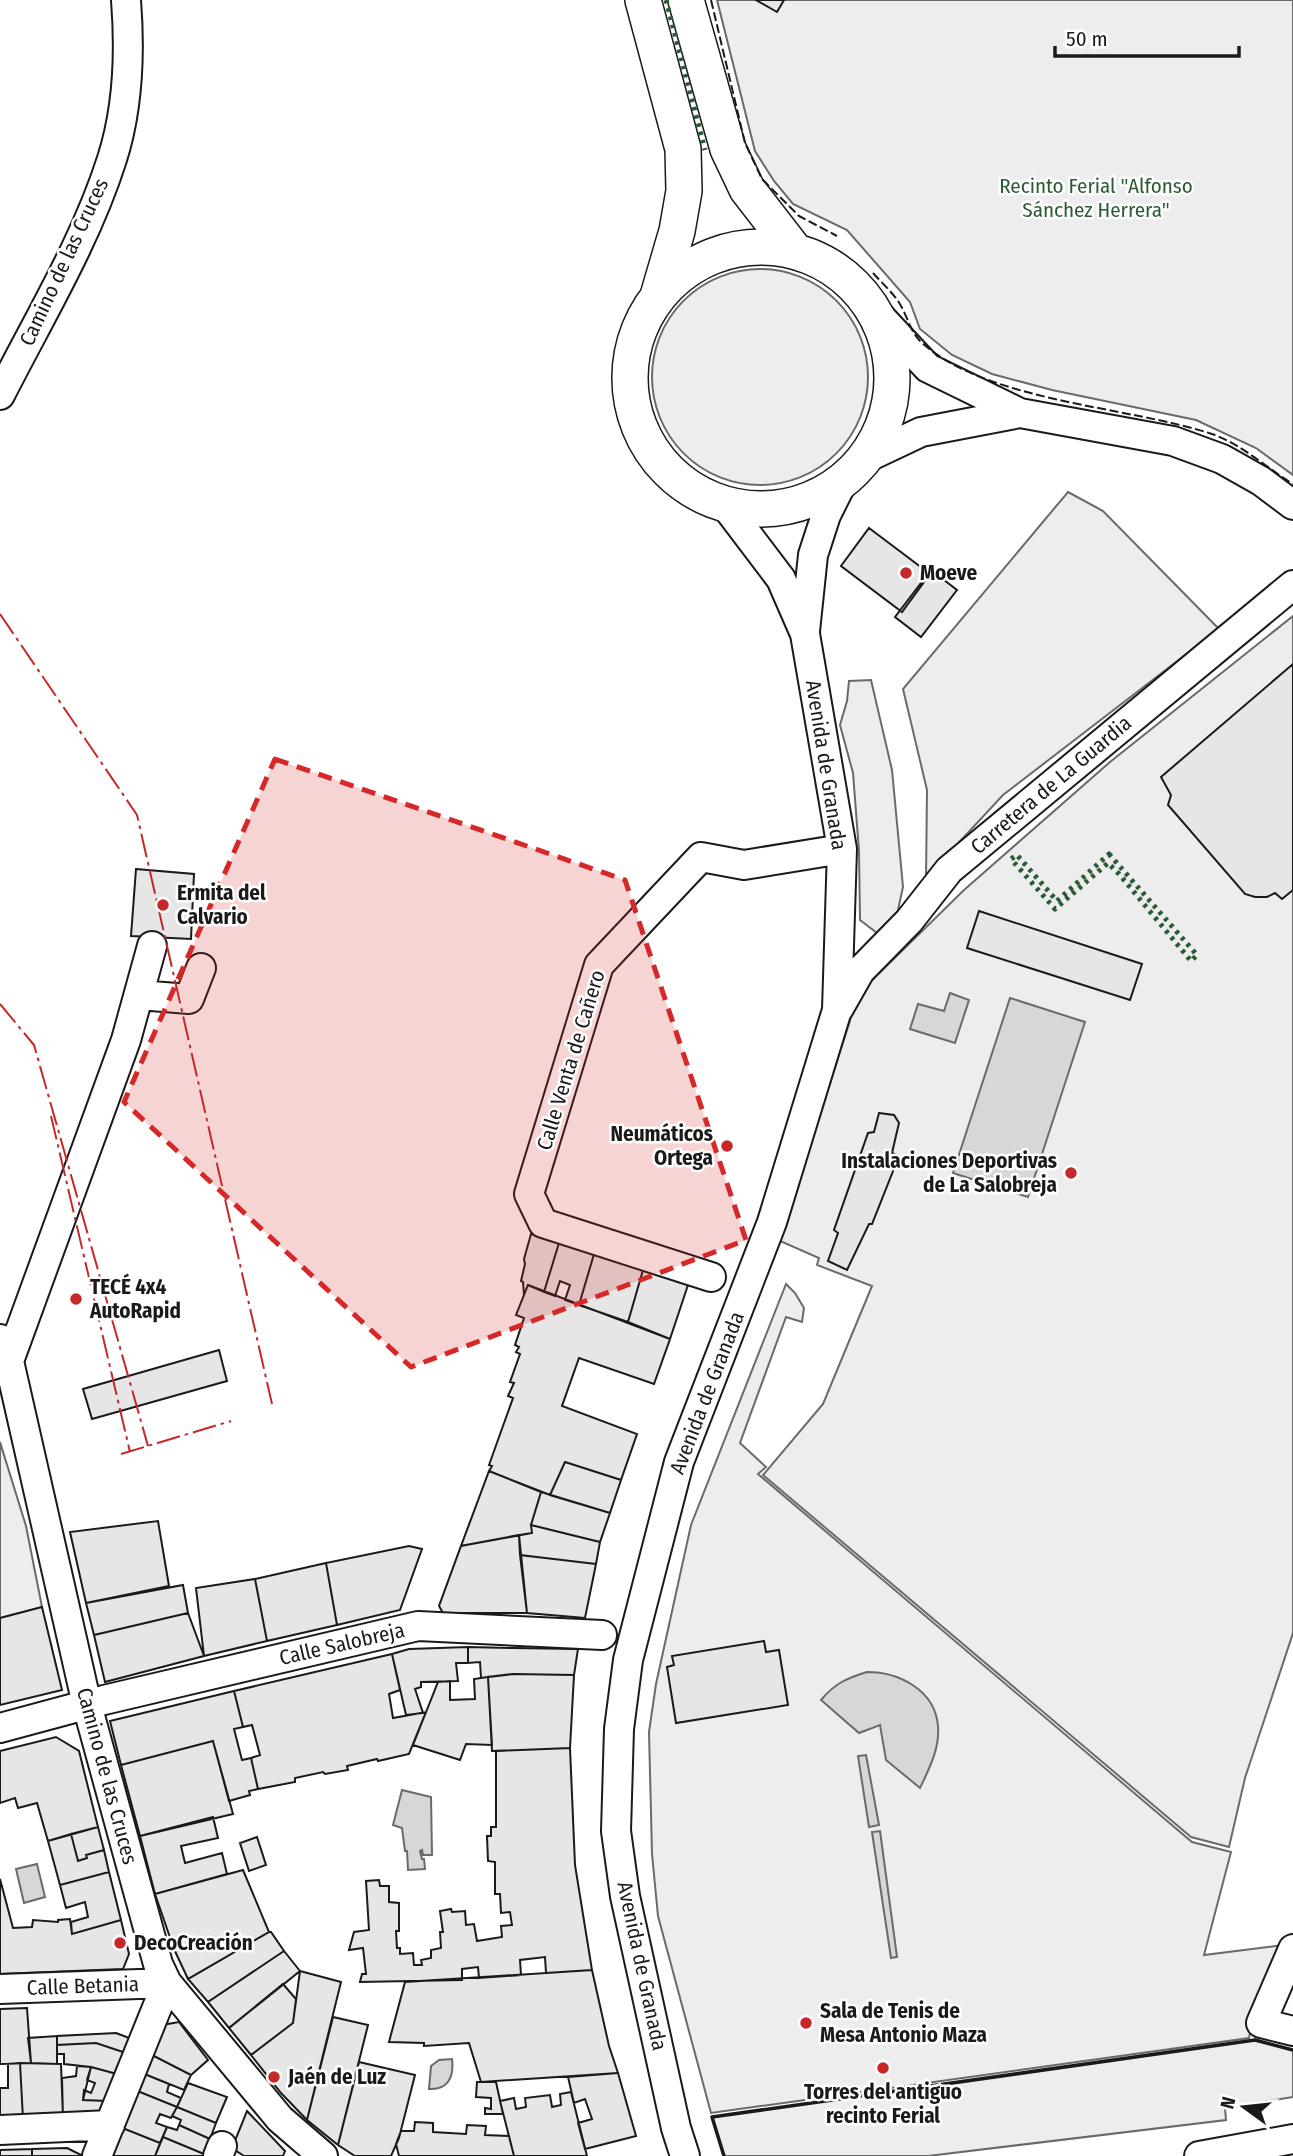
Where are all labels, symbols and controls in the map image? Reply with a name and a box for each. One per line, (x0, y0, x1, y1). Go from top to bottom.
scale bar (1055, 14, 1239, 58)
text: 50 m (1066, 26, 1108, 52)
park label: Recinto Ferial "Alfonso Sánchez Herrera" (999, 173, 1193, 223)
street label: Camino de las Cruces (14, 174, 114, 350)
place label: Moeve (920, 560, 978, 586)
marker: Moeve (898, 565, 914, 581)
street label: Avenida de Granada (800, 678, 852, 852)
street label: Carretera de La Guardia (965, 710, 1137, 860)
place label: Ermita del Calvario (177, 880, 266, 930)
marker: Ermita del Calvario (155, 897, 171, 913)
street label: Calle Venta de Cañero (531, 967, 611, 1153)
place label: Neumáticos Ortega (610, 1121, 713, 1171)
marker: Neumáticos Ortega (719, 1138, 735, 1154)
place label: Instalaciones Deportivas de La Salobreja (841, 1148, 1057, 1198)
marker: Instalaciones Deportivas de La Salobreja (1063, 1165, 1079, 1181)
place label: TECÉ 4x4 AutoRapid (89, 1273, 181, 1324)
marker: TECÉ 4x4 AutoRapid (68, 1291, 84, 1307)
street label: Avenida de Granada (664, 1308, 750, 1478)
street label: Calle Salobreja (277, 1617, 407, 1671)
street label: Camino de las Cruces (71, 1685, 143, 1867)
street label: Avenida de Granada (611, 1879, 673, 2053)
place label: DecoCreación (134, 1930, 253, 1956)
marker: DecoCreación (112, 1935, 128, 1951)
street label: Calle Betania (26, 1971, 140, 2001)
place label: Sala de Tenis de Mesa Antonio Maza (820, 1998, 987, 2048)
marker: Sala de Tenis de Mesa Antonio Maza (798, 2015, 814, 2031)
marker: Torres del antiguo recinto Ferial (875, 2060, 891, 2076)
place label: Jaén de Luz (287, 2064, 386, 2090)
marker: Jaén de Luz (266, 2069, 282, 2085)
north arrow (1209, 2072, 1279, 2142)
place label: Torres del antiguo recinto Ferial (804, 2079, 962, 2129)
text: N (1215, 2094, 1241, 2111)

